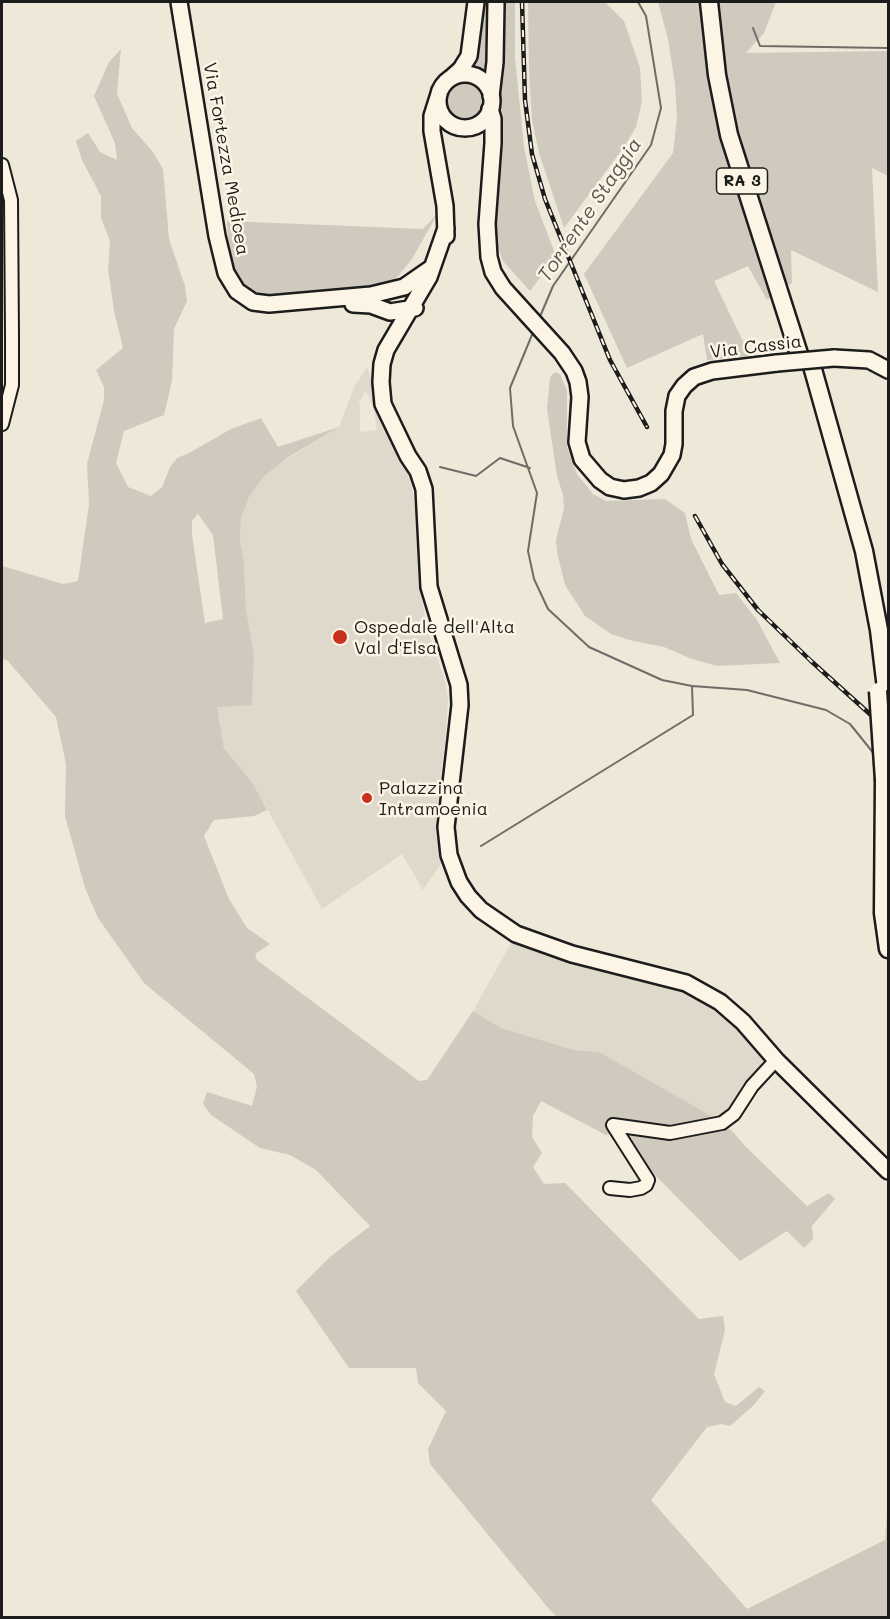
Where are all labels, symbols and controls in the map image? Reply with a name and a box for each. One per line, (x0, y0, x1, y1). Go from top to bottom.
street label: Via Fortezza Medicea (198, 61, 254, 257)
water label: Torrente Staggia (533, 133, 647, 287)
road number: RA 3 (716, 168, 768, 194)
street label: Via Cassia (709, 331, 803, 363)
place label: Ospedale dell'Alta Val d'Elsa (354, 616, 515, 658)
marker: Ospedale dell'Alta Val d'Elsa (331, 628, 349, 646)
place label: Palazzina Intramoenia (379, 777, 488, 820)
marker: Palazzina Intramoenia (360, 791, 374, 805)

